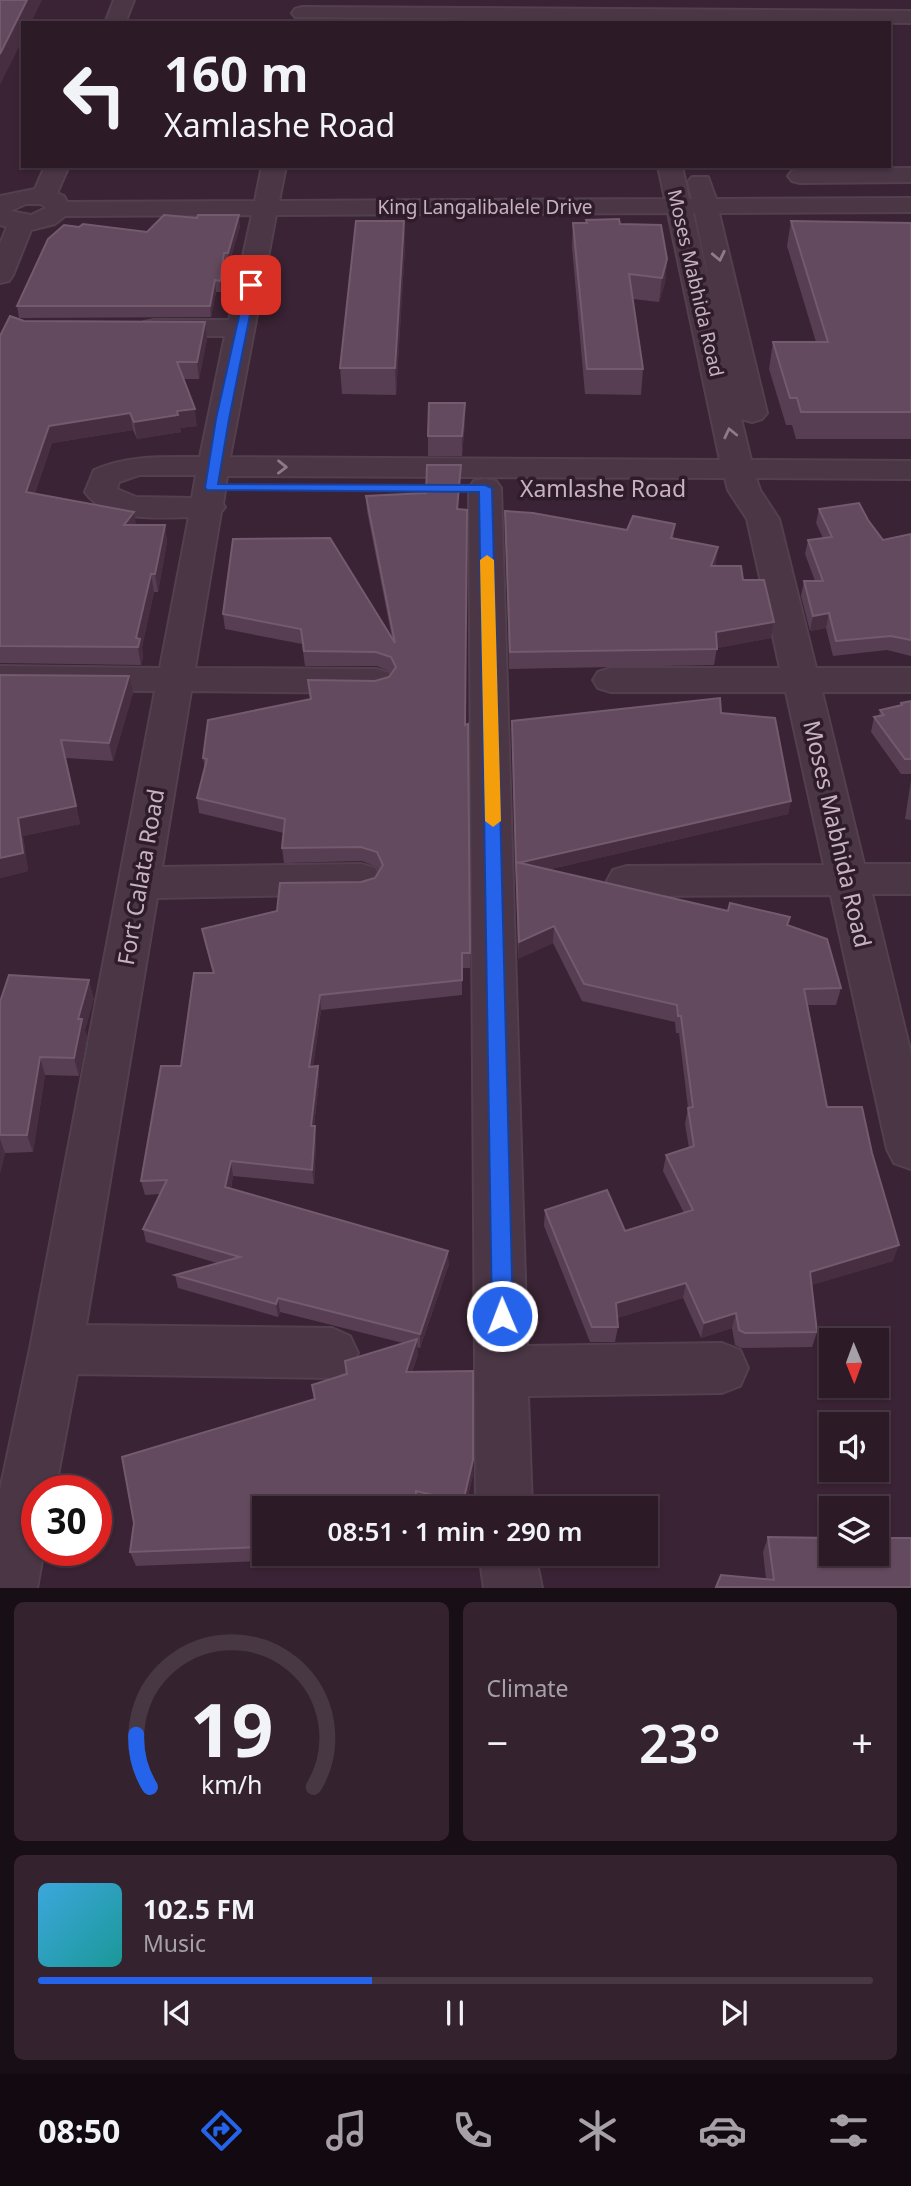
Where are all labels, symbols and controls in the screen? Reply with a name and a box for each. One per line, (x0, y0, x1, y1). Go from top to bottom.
text: 160 m (164, 40, 309, 106)
icon: left (49, 49, 140, 140)
text: Xamlashe Road (164, 103, 395, 146)
street label: Moses Mabhida Road (662, 187, 730, 379)
street label: King Langalibalele Drive (377, 194, 593, 220)
one-way arrow (710, 250, 725, 262)
pin (221, 255, 281, 315)
icon: arrive (232, 266, 270, 304)
one-way arrow (723, 427, 738, 439)
one-way arrow (278, 459, 288, 475)
street label: Xamlashe Road (520, 472, 686, 504)
street label: Moses Mabhida Road (796, 717, 880, 950)
street label: Fort Calata Road (109, 786, 171, 967)
position arrow (465, 1279, 539, 1353)
north arrow (819, 1328, 889, 1398)
map controls (819, 1328, 889, 1566)
button: sound (819, 1412, 889, 1482)
speed limit sign: 30 (21, 1475, 112, 1566)
button: layers (819, 1496, 889, 1566)
text: 08:51 · 1 min · 290 m (328, 1513, 582, 1549)
text: Climate (487, 1672, 569, 1704)
text: 19 (190, 1680, 273, 1779)
text: 23° (639, 1707, 721, 1778)
text: − (487, 1716, 508, 1768)
text: + (851, 1716, 873, 1768)
text: km/h (200, 1767, 262, 1801)
text: 102.5 FM (143, 1891, 255, 1927)
text: Music (143, 1927, 206, 1959)
icon: previous (158, 1994, 196, 2032)
icon: pause (436, 1994, 474, 2032)
icon: next (715, 1994, 753, 2032)
icon: directions (197, 2106, 246, 2155)
icon: music (322, 2106, 371, 2155)
icon: phone (448, 2106, 497, 2155)
icon: climate (573, 2106, 622, 2155)
icon: car (698, 2106, 747, 2155)
icon: filters (824, 2106, 873, 2155)
text: 08:50 (38, 2109, 120, 2152)

